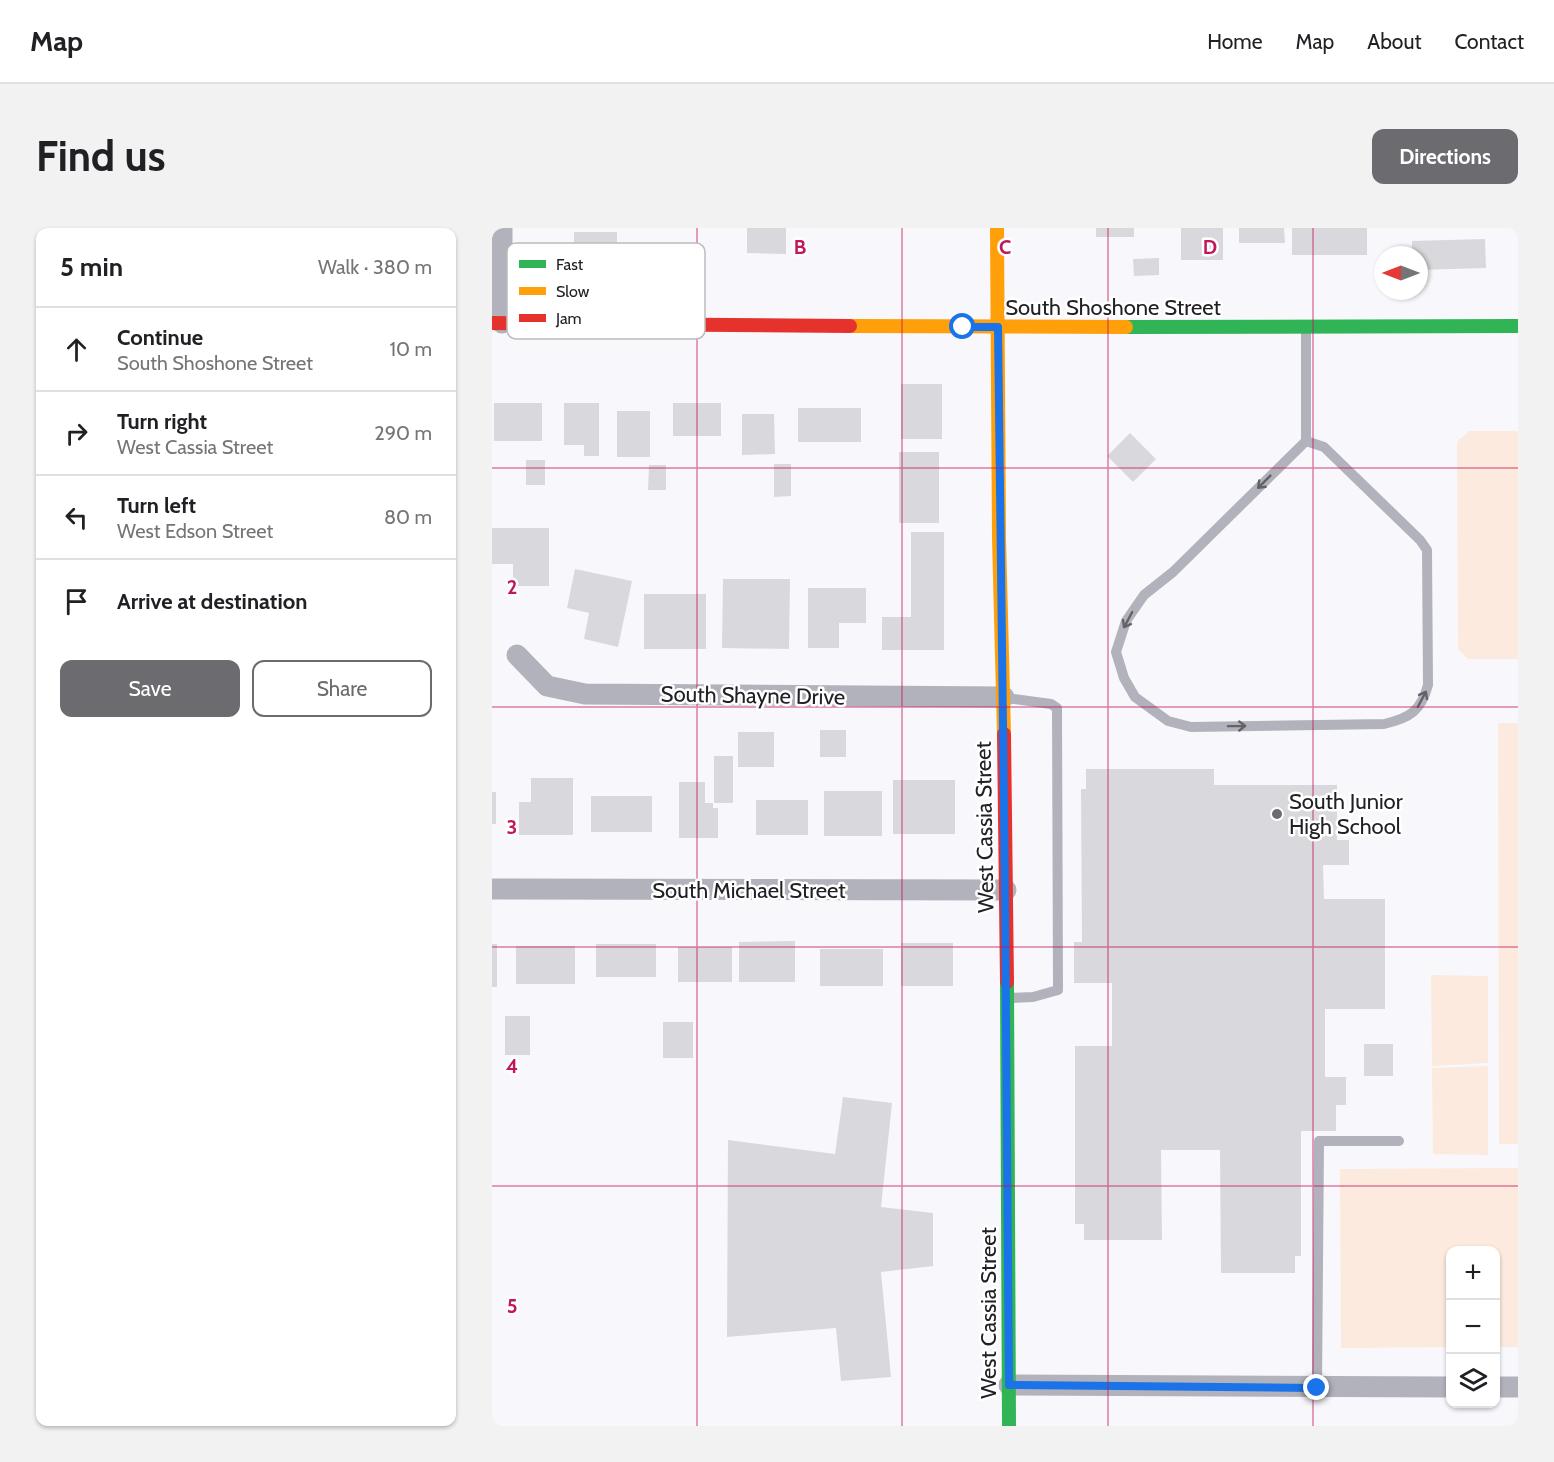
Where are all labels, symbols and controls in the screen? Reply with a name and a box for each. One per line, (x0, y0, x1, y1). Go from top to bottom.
text: Map (30, 24, 83, 58)
text: Home (1207, 29, 1263, 54)
text: Map (1296, 29, 1334, 54)
text: About (1367, 29, 1421, 54)
text: Contact (1454, 29, 1524, 54)
button: Directions (1372, 129, 1518, 184)
text: Find us (36, 130, 165, 182)
text: B (794, 235, 806, 259)
text: C (999, 235, 1011, 259)
text: D (1203, 235, 1217, 259)
legend (507, 243, 705, 339)
north arrow (1374, 246, 1428, 300)
text: 5 min (60, 251, 123, 283)
text: Walk · 380 m (318, 255, 432, 279)
text: Fast (556, 255, 584, 274)
text: Slow (556, 282, 590, 301)
street label: South Shoshone Street (1005, 294, 1221, 321)
text: Jam (555, 309, 582, 328)
route start (949, 313, 975, 339)
text: Continue (117, 324, 203, 351)
icon: ahead (60, 333, 93, 366)
text: 10 m (389, 337, 432, 361)
text: South Shoshone Street (117, 351, 313, 375)
text: Turn right (117, 408, 207, 435)
icon: right (60, 417, 93, 450)
text: 290 m (374, 421, 432, 445)
text: West Cassia Street (117, 435, 273, 459)
one-way arrow (1257, 474, 1272, 489)
text: Turn left (117, 492, 196, 519)
icon: left (60, 501, 93, 534)
text: 80 m (384, 505, 432, 529)
text: West Edson Street (117, 519, 273, 543)
text: 2 (507, 575, 517, 599)
icon: arrive (60, 585, 93, 618)
text: Arrive at destination (117, 588, 307, 615)
one-way arrow (1122, 610, 1134, 628)
button: Save (60, 660, 240, 717)
button: Share (252, 660, 432, 717)
street label: South Shayne Drive (661, 680, 845, 711)
one-way arrow (1416, 691, 1428, 708)
one-way arrow (1227, 720, 1247, 732)
street label: West Cassia Street (969, 740, 999, 913)
place label: South Junior High School (1289, 788, 1403, 840)
marker: South Junior High School (1270, 807, 1284, 821)
text: 3 (507, 815, 517, 839)
street label: South Michael Street (652, 877, 846, 904)
text: 4 (506, 1054, 518, 1078)
street label: West Cassia Street (975, 1227, 1002, 1399)
map controls (1446, 1246, 1500, 1408)
button: + (1446, 1246, 1500, 1300)
text: 5 (507, 1294, 517, 1318)
button: − (1446, 1300, 1500, 1354)
button: layers (1446, 1354, 1500, 1408)
route end (1303, 1374, 1329, 1400)

